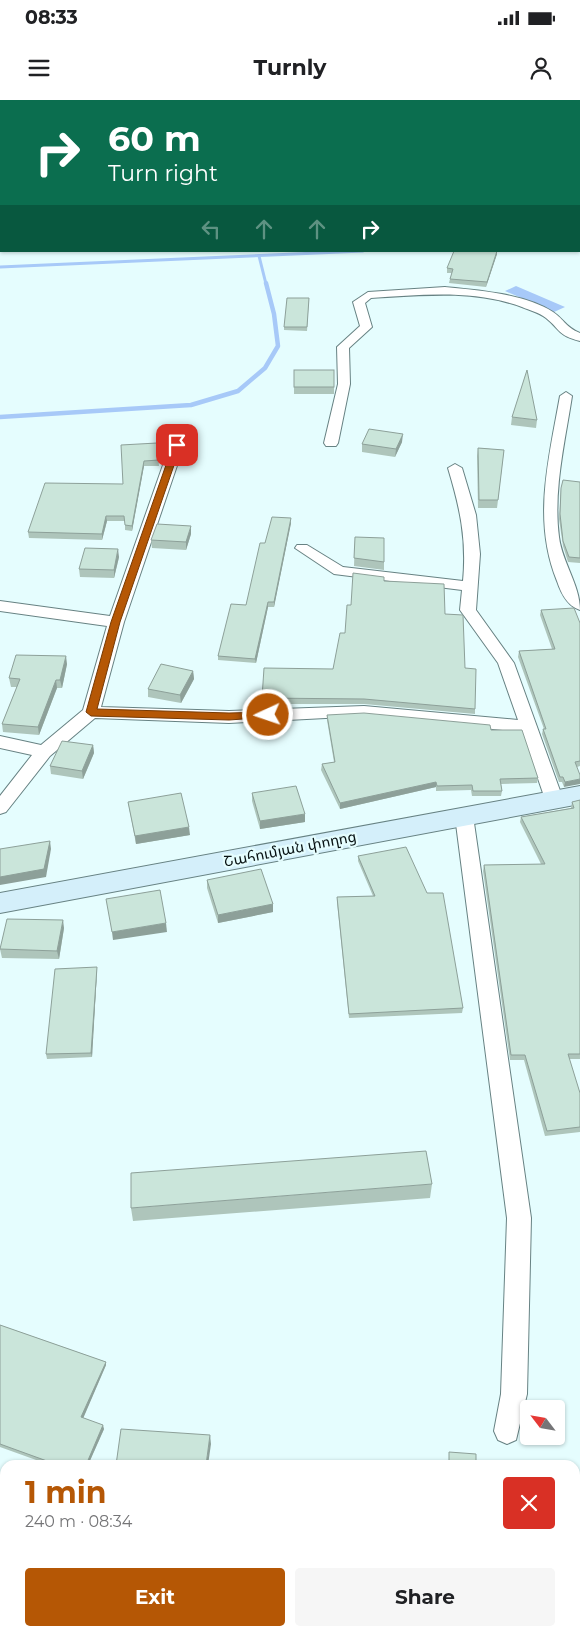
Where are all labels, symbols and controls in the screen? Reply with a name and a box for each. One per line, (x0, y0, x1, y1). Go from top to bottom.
text: 08:33 (25, 6, 78, 29)
icon: menu (25, 54, 53, 82)
text: Turnly (254, 54, 326, 81)
icon: person (527, 54, 555, 82)
text: 60 m (108, 117, 201, 160)
icon: right (25, 120, 90, 185)
text: Turn right (108, 160, 218, 187)
icon: left (197, 215, 225, 243)
icon: ahead (250, 215, 278, 243)
icon: ahead (303, 215, 331, 243)
icon: right (356, 215, 384, 243)
pin (156, 424, 198, 466)
icon: arrive (163, 431, 191, 459)
position arrow (241, 688, 293, 740)
street label: Շահումյան փողոց (222, 826, 358, 871)
north arrow (520, 1400, 565, 1445)
map controls (520, 1400, 565, 1445)
text: 1 min (25, 1474, 106, 1511)
button: close (503, 1477, 555, 1529)
text: 240 m · 08:34 (25, 1512, 132, 1531)
button: Exit (25, 1568, 285, 1626)
button: Share (295, 1568, 555, 1626)

